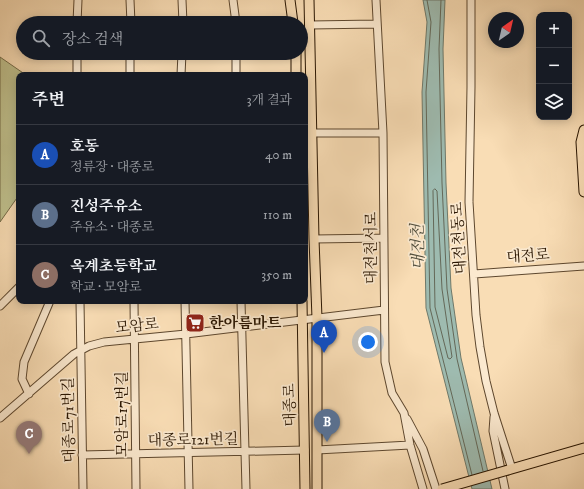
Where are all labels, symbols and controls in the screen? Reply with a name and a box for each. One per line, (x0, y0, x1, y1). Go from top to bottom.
north arrow (488, 12, 524, 48)
map controls (536, 12, 572, 120)
button: + (536, 12, 572, 48)
search box (16, 16, 308, 60)
icon: search (30, 27, 52, 49)
text: 장소 검색 (62, 30, 123, 49)
button: − (536, 48, 572, 84)
button: layers (536, 84, 572, 120)
text: 주변 (32, 89, 65, 111)
text: 3개 결과 (247, 92, 292, 108)
text: 호동 (70, 137, 99, 156)
text: A (41, 147, 49, 163)
text: 40 m (265, 147, 292, 163)
text: 정류장 · 대종로 (70, 159, 154, 175)
text: 진성주유소 (70, 197, 142, 216)
street label: 대전천동로 (448, 201, 470, 275)
text: B (41, 207, 49, 223)
text: 110 m (263, 207, 292, 223)
street label: 대전천서로 (362, 211, 381, 284)
text: 주유소 · 대종로 (70, 219, 154, 235)
water label: 대전천 (408, 222, 428, 270)
street label: 대전로 (506, 245, 551, 267)
text: 옥계초등학교 (70, 257, 157, 276)
text: C (41, 267, 49, 283)
text: 350 m (261, 267, 292, 283)
text: 학교 · 모암로 (70, 279, 142, 295)
supermarket icon: 한아름마트 (184, 312, 206, 334)
street label: 모암로 (114, 314, 160, 338)
place label: 한아름마트 (209, 314, 282, 333)
pin: A (311, 320, 337, 353)
your location (358, 332, 378, 352)
street label: 모암로17번길 (113, 371, 132, 457)
street label: 대종로71번길 (59, 377, 79, 463)
street label: 대종로 (280, 383, 300, 427)
pin: B (314, 409, 340, 442)
pin: C (16, 421, 42, 454)
street label: 대종로121번길 (147, 430, 239, 450)

